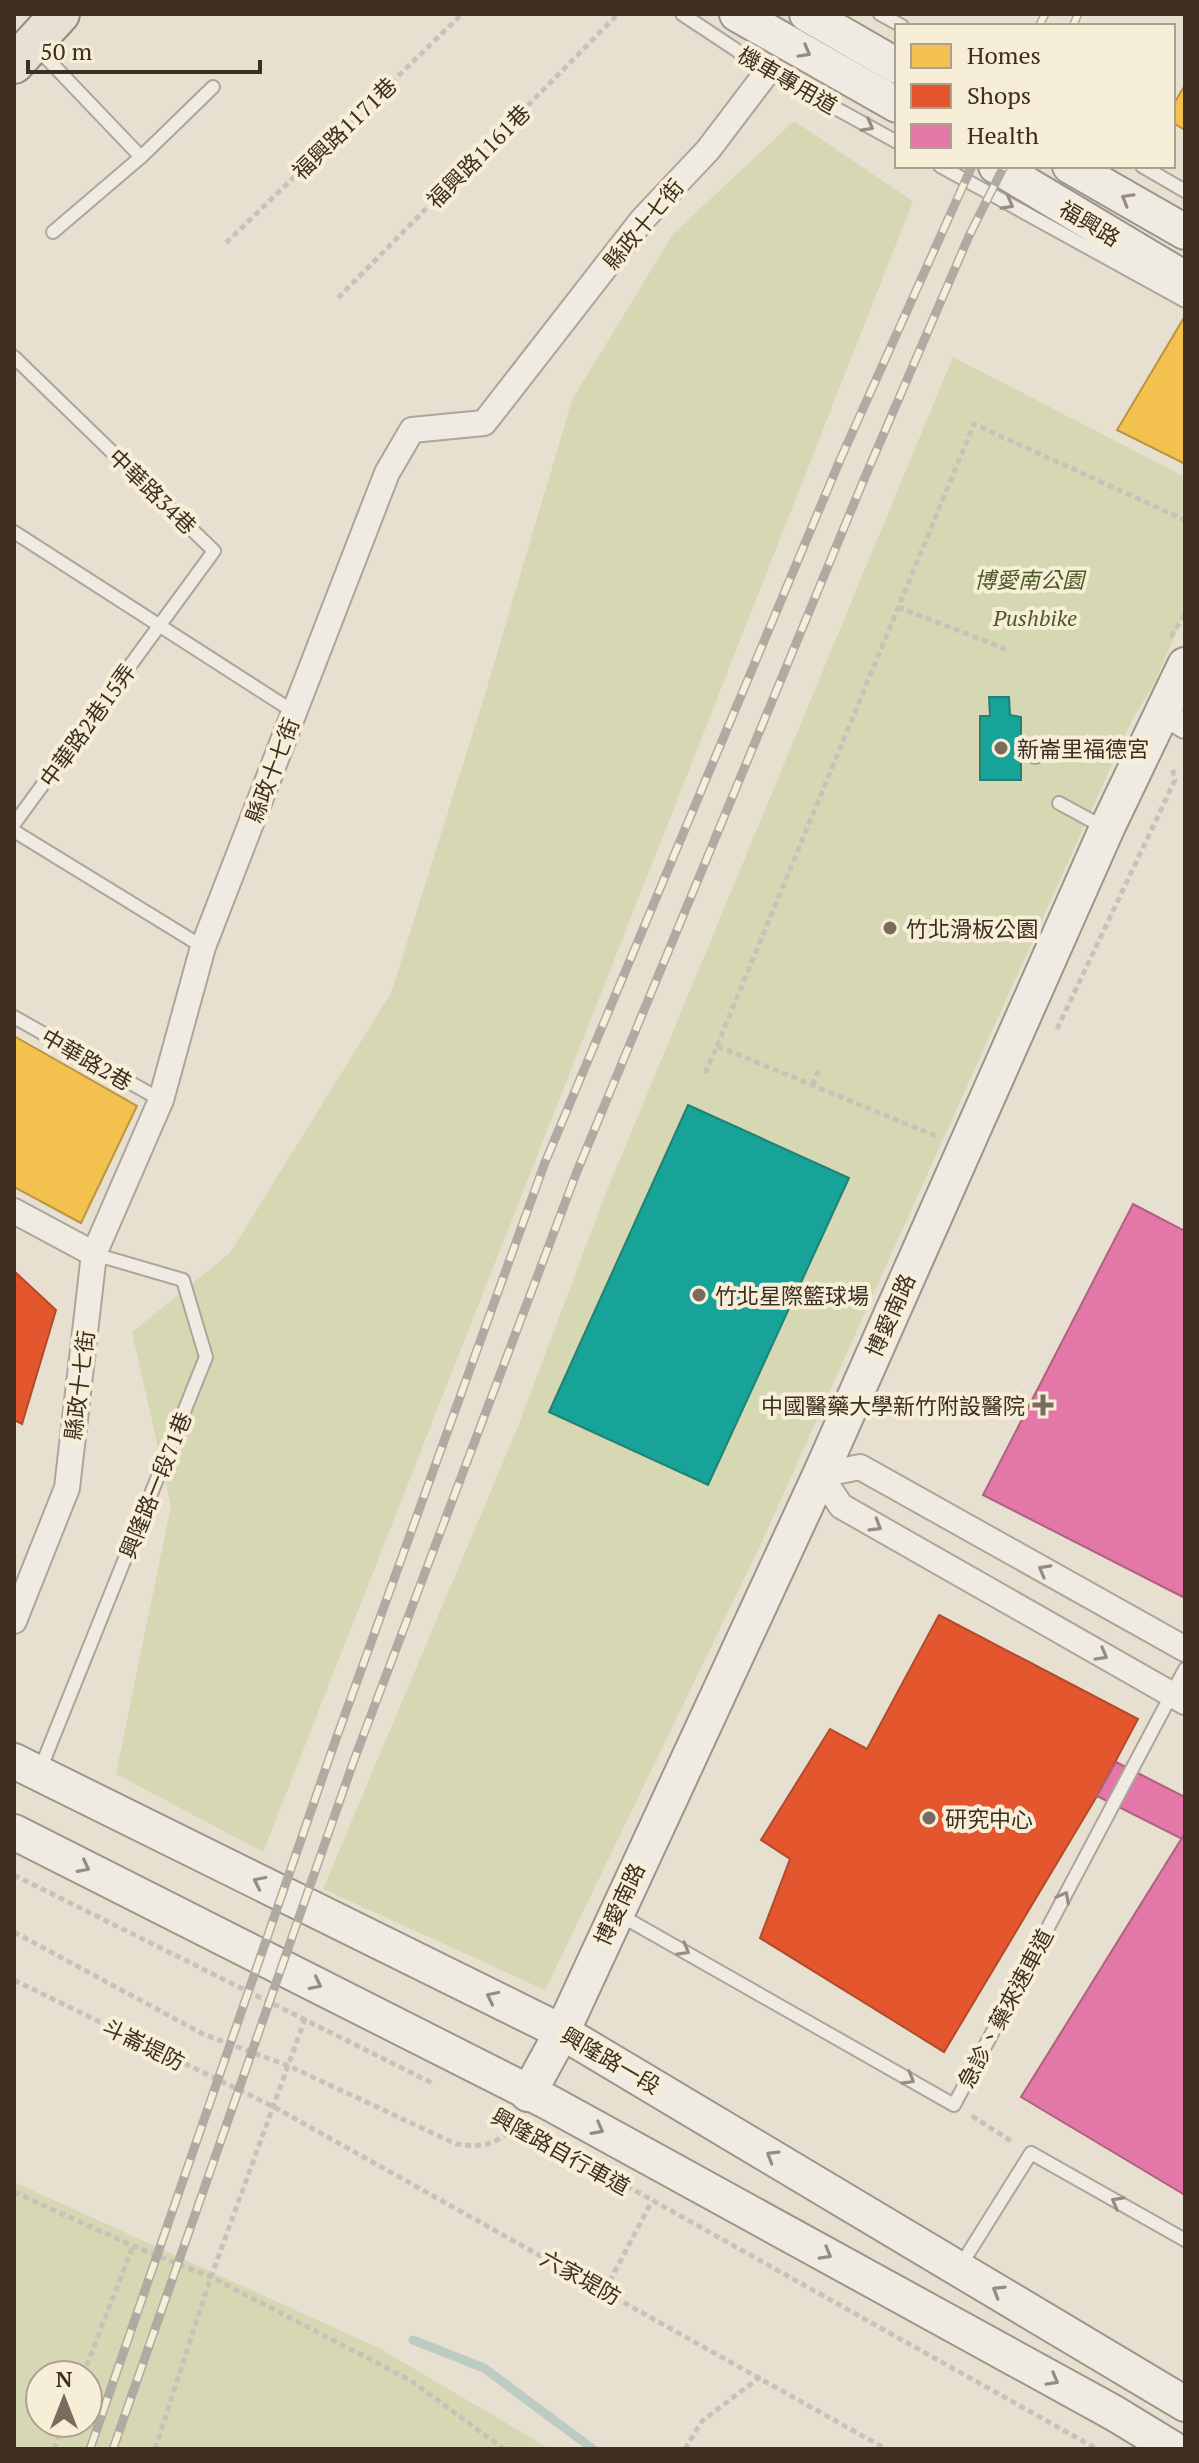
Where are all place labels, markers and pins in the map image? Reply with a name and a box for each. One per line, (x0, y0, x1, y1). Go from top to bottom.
place label: 新崙里福德宮 (1017, 734, 1149, 763)
marker: 新崙里福德宮 (992, 739, 1010, 757)
place label: 竹北滑板公園 (906, 914, 1038, 943)
marker: 竹北滑板公園 (881, 919, 899, 937)
place label: 竹北星際籃球場 (715, 1281, 869, 1310)
marker: 竹北星際籃球場 (690, 1286, 708, 1304)
place label: 中國醫藥大學新竹附設醫院 (761, 1391, 1025, 1420)
marker: 中國醫藥大學新竹附設醫院 (1032, 1394, 1054, 1416)
place label: 研究中心 (945, 1804, 1033, 1833)
marker: 研究中心 (920, 1809, 938, 1827)

